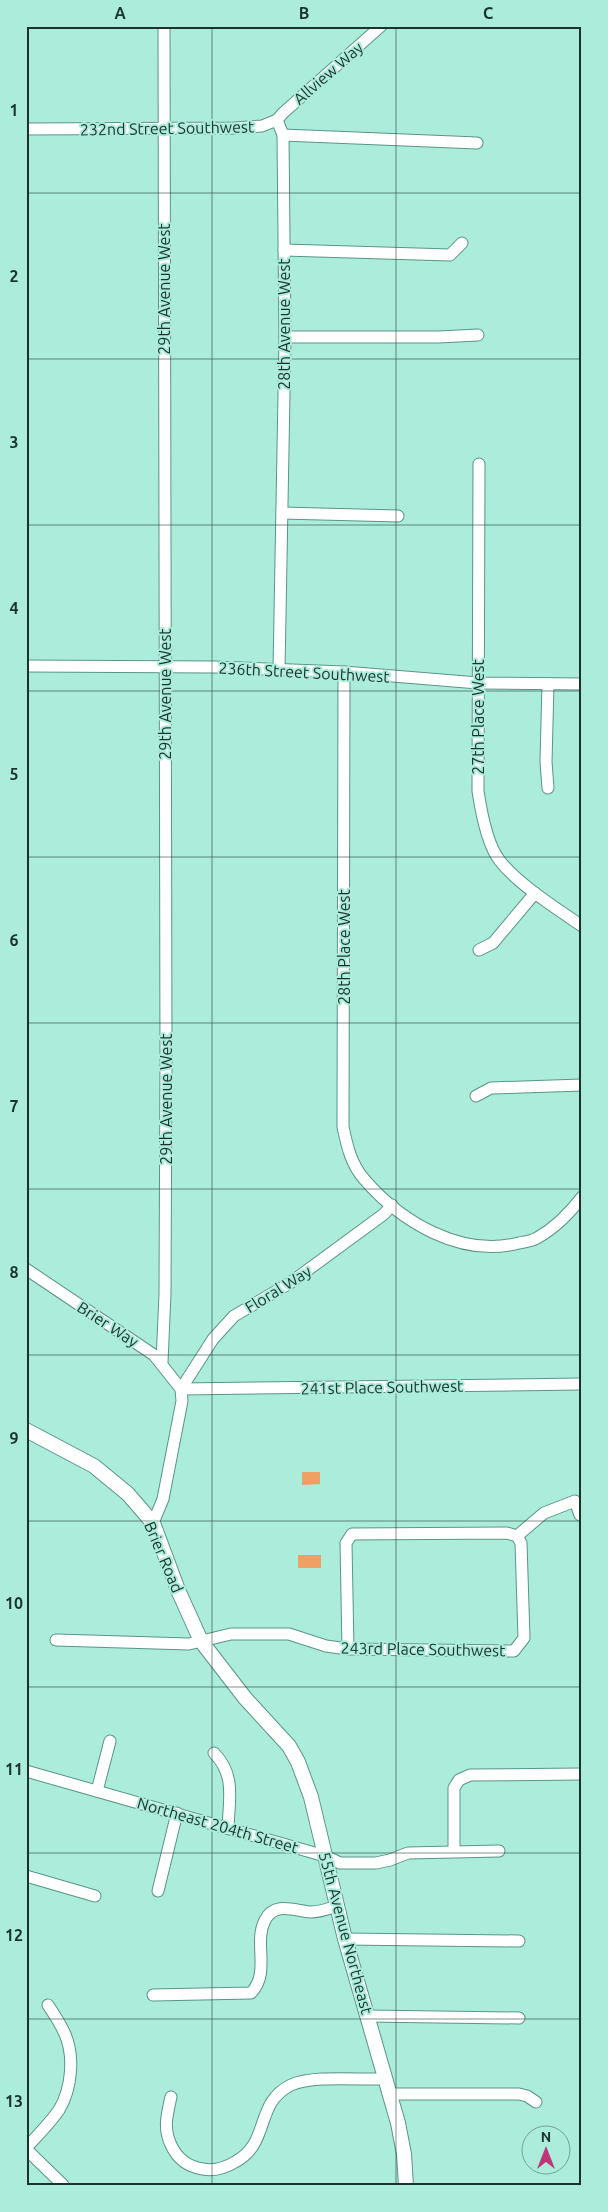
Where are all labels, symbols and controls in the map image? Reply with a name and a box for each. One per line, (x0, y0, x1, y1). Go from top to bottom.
text: A (114, 4, 126, 22)
text: B (299, 4, 309, 22)
text: C (483, 4, 493, 22)
street label: Allview Way (290, 38, 366, 108)
text: 1 (9, 101, 19, 119)
street label: 232nd Street Southwest (80, 117, 255, 139)
street label: 29th Avenue West (155, 223, 173, 355)
street label: 28th Avenue West (275, 258, 293, 390)
text: 2 (9, 267, 19, 285)
text: 3 (9, 433, 19, 451)
text: 4 (9, 599, 19, 617)
street label: 29th Avenue West (156, 628, 174, 760)
street label: 27th Place West (469, 658, 487, 775)
street label: 236th Street Southwest (218, 659, 391, 686)
text: 5 (9, 765, 19, 783)
street label: 28th Place West (335, 888, 353, 1005)
text: 6 (9, 931, 19, 949)
street label: 29th Avenue West (157, 1033, 175, 1165)
text: 7 (9, 1097, 19, 1115)
street label: Floral Way (242, 1261, 315, 1316)
text: 8 (9, 1263, 19, 1281)
street label: Brier Way (74, 1298, 142, 1351)
street label: 241st Place Southwest (301, 1377, 464, 1397)
text: 9 (9, 1429, 19, 1447)
street label: Brier Road (141, 1519, 187, 1595)
text: 10 (5, 1594, 23, 1612)
street label: 243rd Place Southwest (340, 1639, 506, 1659)
text: 11 (5, 1760, 23, 1778)
street label: Northeast 204th Street (135, 1793, 301, 1857)
street label: 55th Avenue Northeast (316, 1850, 377, 2017)
text: 12 (5, 1926, 23, 1944)
text: 13 (5, 2092, 23, 2110)
north arrow (520, 2124, 570, 2174)
text: N (541, 2129, 551, 2145)

